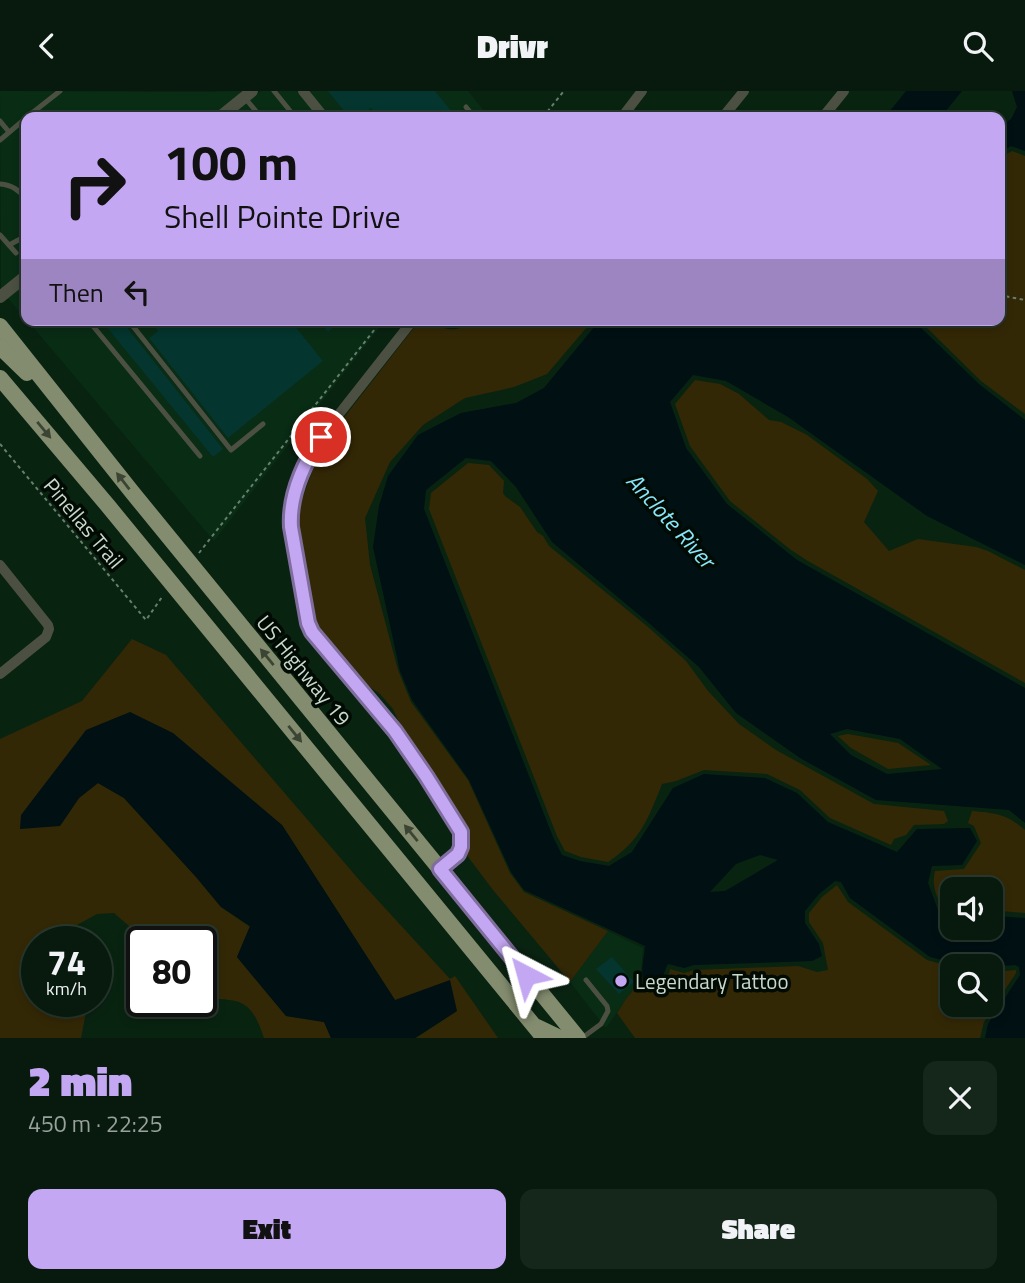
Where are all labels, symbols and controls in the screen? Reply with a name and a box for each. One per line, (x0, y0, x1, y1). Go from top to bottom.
text: Drivr (477, 22, 548, 70)
icon: back (28, 27, 66, 65)
icon: search (959, 27, 997, 65)
text: 100 m (164, 124, 298, 199)
icon: right (49, 140, 140, 231)
text: Shell Pointe Drive (164, 192, 401, 240)
text: Then (49, 273, 104, 312)
icon: left (118, 273, 156, 311)
pin (291, 407, 351, 467)
icon: arrive (302, 418, 340, 456)
one-way arrow (36, 421, 51, 438)
water label: Anclote River (618, 464, 725, 578)
street label: Pinellas Trail (36, 471, 132, 575)
one-way arrow (116, 472, 131, 489)
street label: US Highway 19 (249, 608, 359, 732)
one-way arrow (259, 649, 274, 667)
one-way arrow (288, 725, 303, 743)
one-way arrow (403, 825, 418, 843)
map controls (940, 877, 1003, 1017)
button: sound (940, 877, 1003, 940)
speed limit sign: 80 (126, 926, 217, 1017)
text: 74 (47, 935, 86, 989)
position arrow (489, 938, 563, 1012)
button: search (940, 954, 1003, 1017)
place label: Legendary Tattoo (635, 965, 789, 997)
marker: Legendary Tattoo (613, 973, 629, 989)
text: km/h (46, 975, 87, 1002)
text: 2 min (28, 1048, 132, 1112)
button: close (923, 1061, 997, 1135)
text: 450 m · 22:25 (28, 1106, 163, 1141)
button: Exit (28, 1189, 506, 1269)
button: Share (520, 1189, 997, 1269)

